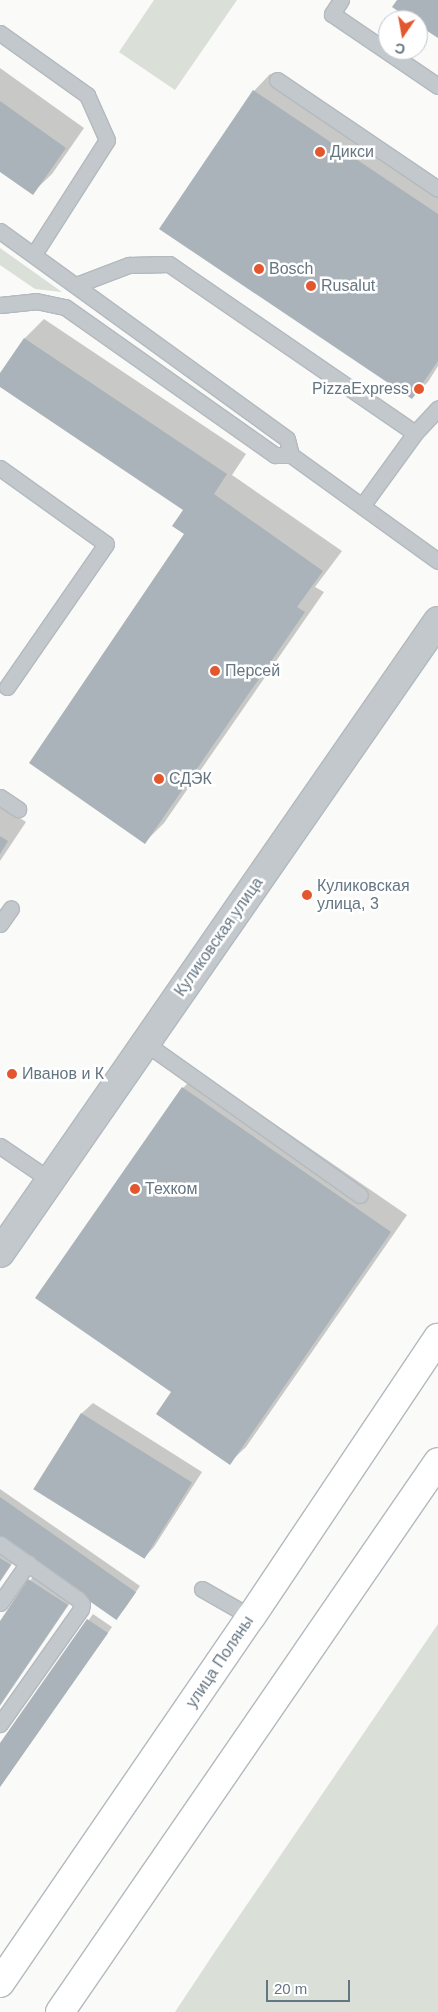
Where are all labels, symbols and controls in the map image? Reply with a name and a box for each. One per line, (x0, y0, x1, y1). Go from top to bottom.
north arrow (378, 10, 428, 60)
text: С (393, 40, 407, 58)
place label: Дикси (330, 142, 374, 162)
marker: Дикси (314, 146, 326, 158)
place label: Bosch (269, 259, 313, 279)
marker: Bosch (253, 263, 265, 275)
place label: Rusalut (321, 276, 375, 296)
marker: Rusalut (305, 280, 317, 292)
place label: PizzaExpress (312, 379, 409, 399)
marker: PizzaExpress (413, 383, 425, 395)
place label: Персей (225, 661, 280, 681)
marker: Персей (209, 665, 221, 677)
place label: СДЭК (169, 769, 212, 789)
marker: СДЭК (153, 773, 165, 785)
street label: Куликовская улица (171, 874, 267, 1000)
place label: Куликовская улица, 3 (317, 876, 410, 914)
marker: Куликовская улица, 3 (301, 889, 313, 901)
place label: Иванов и К (22, 1064, 104, 1084)
marker: Иванов и К (6, 1068, 18, 1080)
place label: Техком (145, 1179, 198, 1199)
marker: Техком (129, 1183, 141, 1195)
street label: улица Поляны (182, 1612, 258, 1712)
scale bar (268, 1970, 352, 2002)
text: 20 m (274, 1980, 307, 1997)

